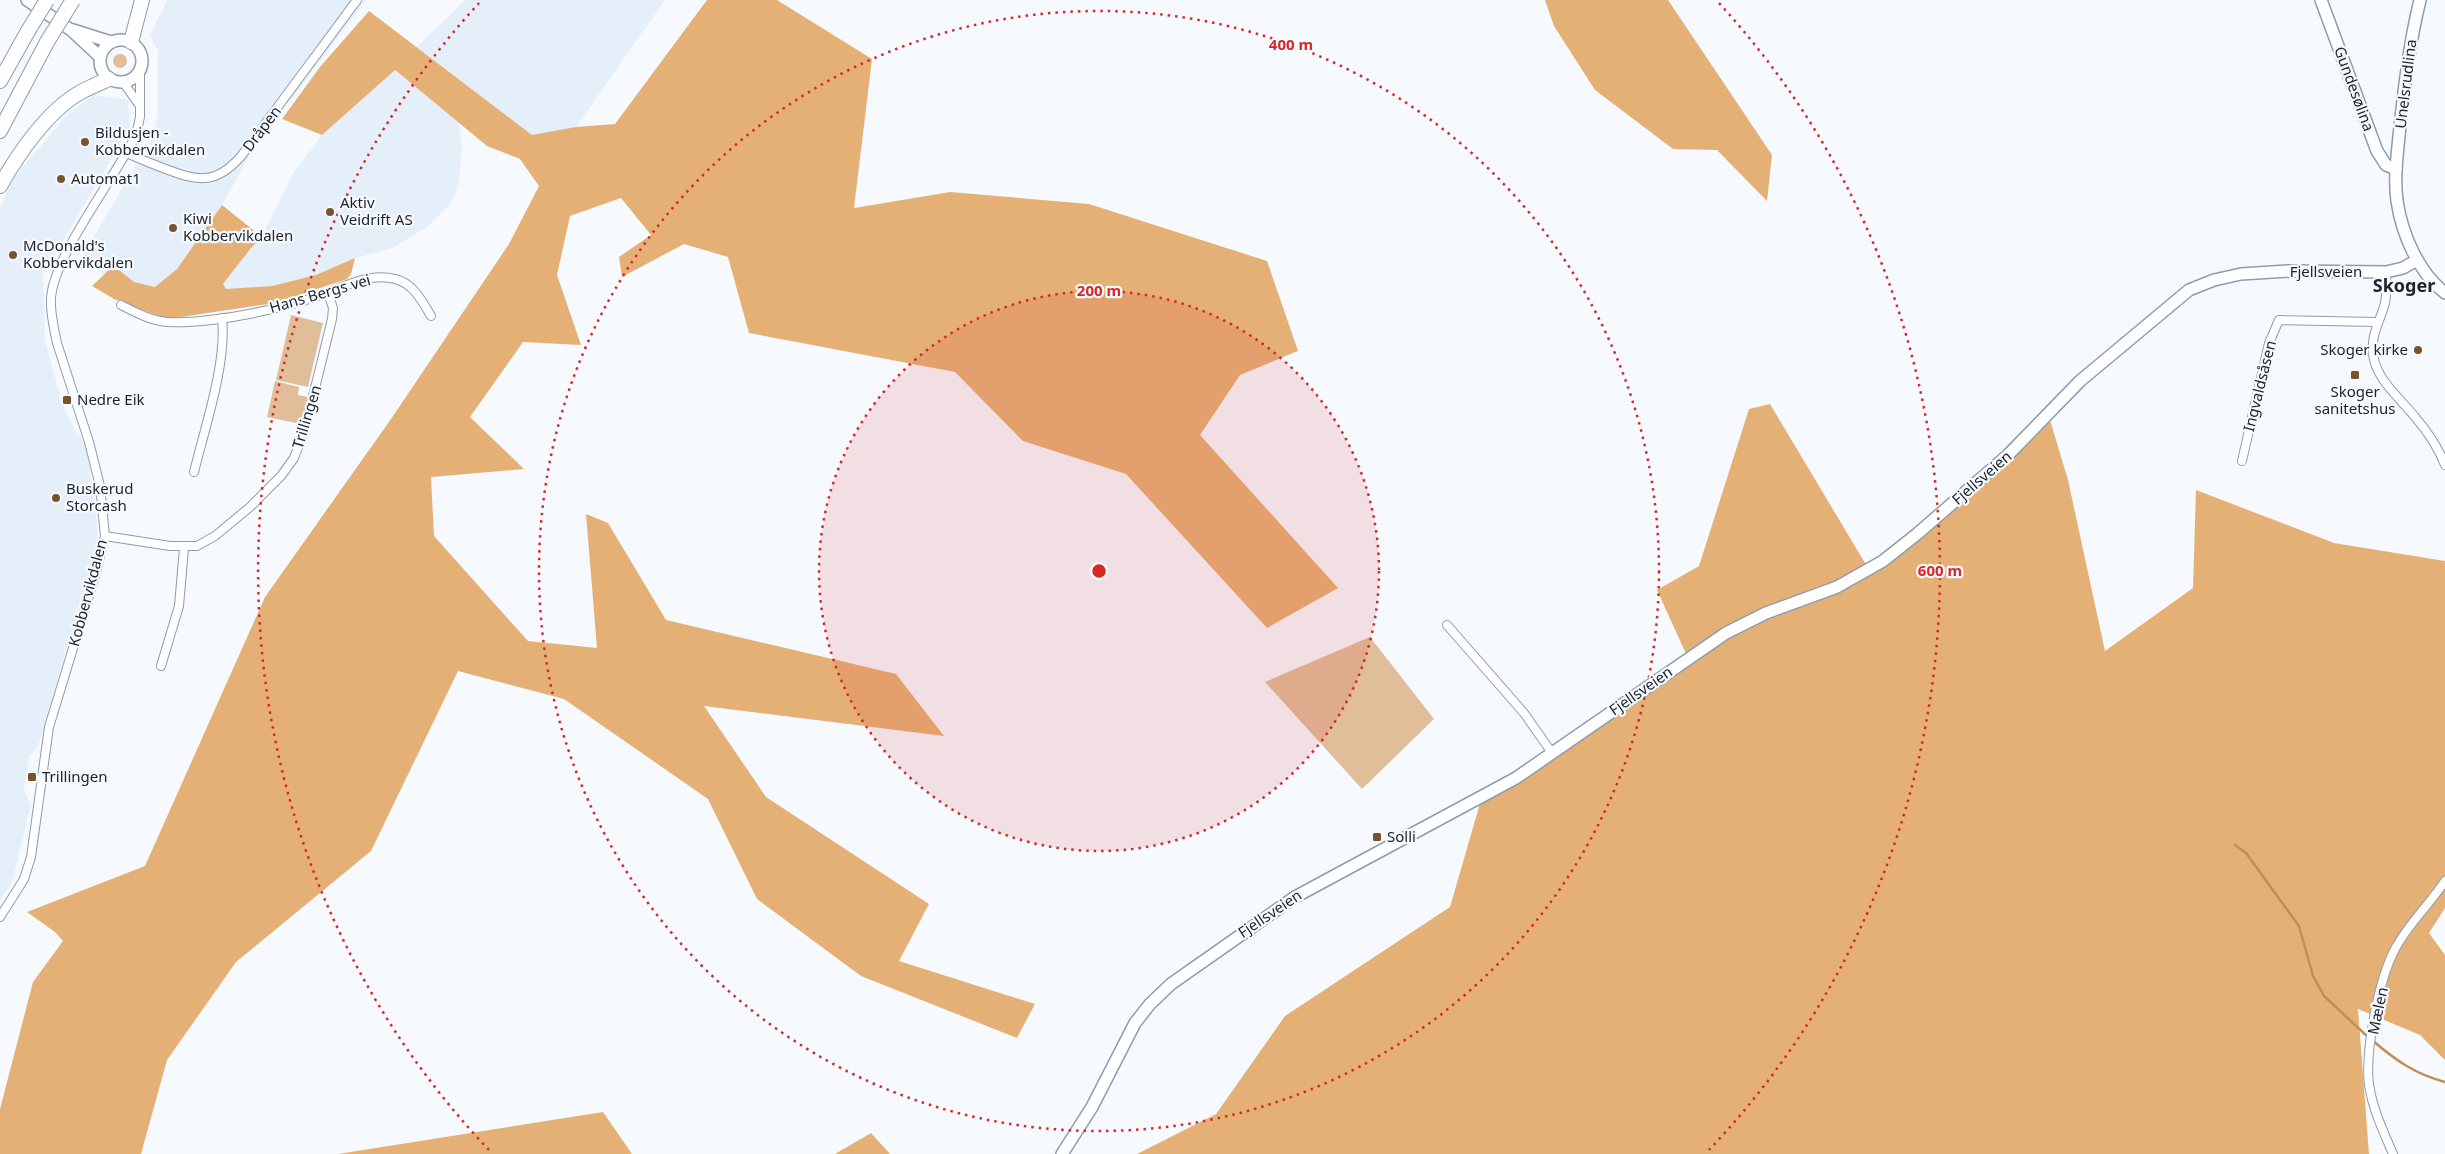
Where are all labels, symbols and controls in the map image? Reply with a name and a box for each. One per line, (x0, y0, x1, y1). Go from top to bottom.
text: 400 m (1269, 34, 1313, 54)
street label: Unelsrudlina (2390, 38, 2420, 130)
street label: Gundesølina (2330, 43, 2380, 134)
street label: Dråpen (238, 102, 285, 155)
place label: Bildusjen - Kobbervikdalen (95, 122, 205, 159)
marker: Bildusjen - Kobbervikdalen (79, 136, 91, 148)
place label: Automat1 (71, 168, 141, 188)
marker: Automat1 (55, 173, 67, 185)
place label: Aktiv Veidrift AS (340, 192, 413, 229)
marker: Aktiv Veidrift AS (324, 206, 336, 218)
place label: Kiwi Kobbervikdalen (183, 208, 293, 245)
marker: Kiwi Kobbervikdalen (167, 222, 179, 234)
place label: McDonald's Kobbervikdalen (23, 235, 133, 272)
marker: McDonald's Kobbervikdalen (7, 249, 19, 261)
street label: Fjellsveien (2290, 261, 2362, 281)
street label: Hans Bergs vei (267, 269, 373, 317)
district label: Skoger (2373, 273, 2435, 297)
text: 200 m (1077, 280, 1121, 300)
street label: Ingvaldsåsen (2238, 338, 2280, 433)
place label: Skoger kirke (2320, 339, 2408, 359)
marker: Skoger kirke (2412, 344, 2424, 356)
marker: Skoger sanitetshus (2349, 369, 2361, 381)
place label: Skoger sanitetshus (2315, 381, 2395, 418)
street label: Trillingen (287, 382, 325, 451)
place label: Nedre Eik (77, 389, 145, 409)
marker: Nedre Eik (61, 394, 73, 406)
street label: Fjellsveien (1947, 446, 2015, 509)
place label: Buskerud Storcash (66, 478, 133, 515)
marker: Buskerud Storcash (50, 492, 62, 504)
street label: Kobbervikdalen (63, 537, 111, 649)
text: 600 m (1918, 560, 1962, 580)
centre of rings (1090, 562, 1108, 580)
street label: Fjellsveien (1605, 661, 1676, 719)
place label: Trillingen (42, 766, 108, 786)
marker: Trillingen (26, 771, 38, 783)
place label: Solli (1387, 826, 1416, 846)
marker: Solli (1371, 831, 1383, 843)
street label: Fjellsveien (1234, 885, 1305, 942)
street label: Mælen (2362, 985, 2392, 1036)

